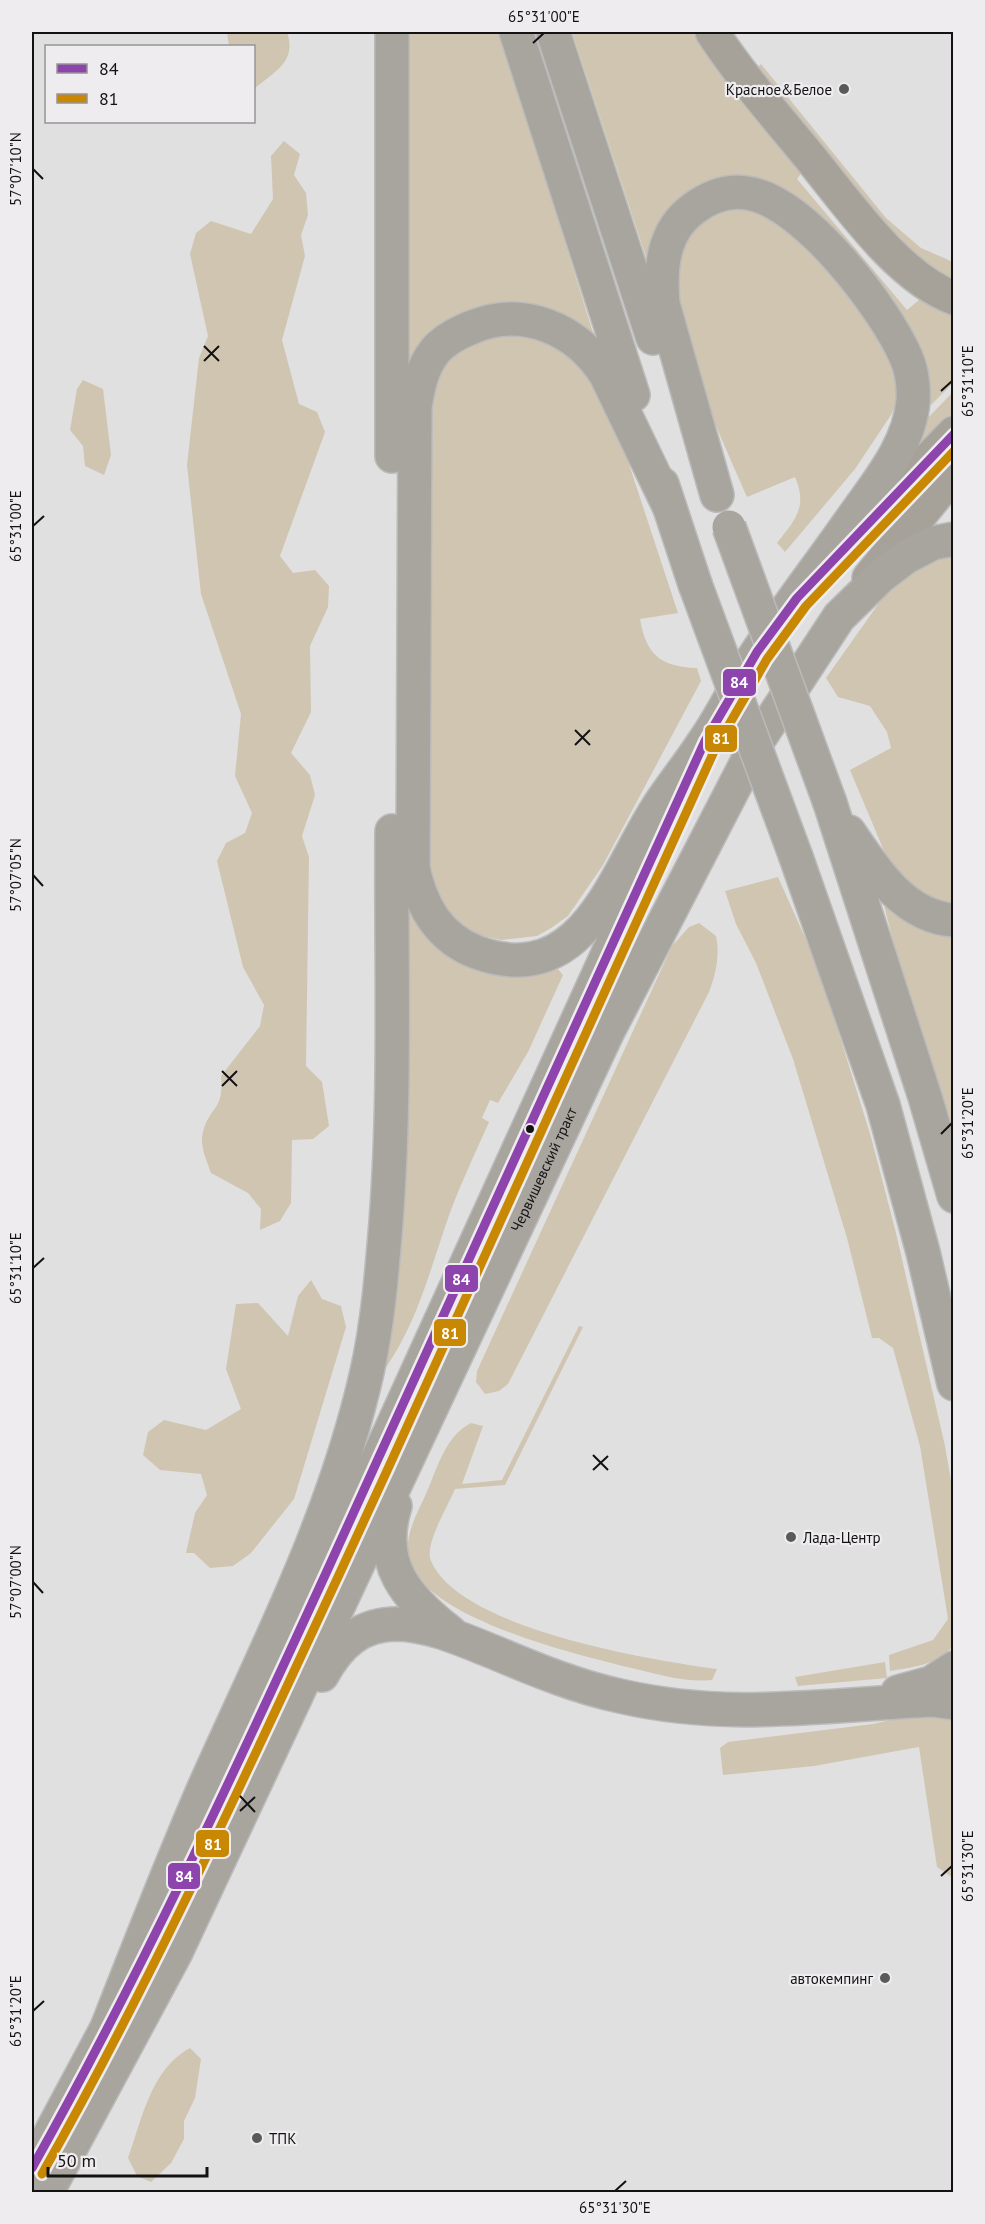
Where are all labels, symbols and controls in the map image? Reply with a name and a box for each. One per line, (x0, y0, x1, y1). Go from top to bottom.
text: 65°31'00"E (508, 7, 580, 26)
legend (45, 45, 255, 123)
text: 84 (99, 57, 119, 80)
place label: Красное&Белое (726, 80, 832, 99)
marker: Красное&Белое (837, 82, 851, 96)
text: 81 (99, 87, 119, 110)
text: 57°07'10"N (6, 132, 25, 206)
text: 65°31'10"E (958, 345, 977, 417)
text: 65°31'00"E (6, 490, 25, 562)
line badge: 84 (722, 668, 757, 697)
text: 84 (730, 672, 748, 692)
line badge: 81 (704, 724, 738, 753)
text: 81 (712, 728, 730, 748)
text: 57°07'05"N (6, 838, 25, 912)
text: 65°31'20"E (958, 1087, 977, 1159)
street label: Червишевский тракт (506, 1104, 580, 1235)
unlabelled marker (524, 1123, 536, 1135)
text: 65°31'10"E (6, 1232, 25, 1304)
line badge: 84 (444, 1264, 479, 1293)
text: 84 (452, 1269, 470, 1289)
line badge: 81 (433, 1318, 467, 1347)
text: 81 (441, 1323, 459, 1343)
place label: Лада-Центр (802, 1528, 881, 1547)
marker: Лада-Центр (784, 1530, 798, 1544)
text: 57°07'00"N (6, 1545, 25, 1619)
line badge: 81 (195, 1829, 230, 1858)
text: 65°31'30"E (958, 1830, 977, 1902)
text: 81 (204, 1834, 222, 1854)
line badge: 84 (167, 1862, 201, 1890)
text: 84 (175, 1866, 193, 1886)
place label: автокемпинг (790, 1969, 873, 1988)
marker: автокемпинг (878, 1971, 892, 1985)
text: 65°31'20"E (6, 1975, 25, 2047)
place label: ТПК (269, 2129, 296, 2148)
marker: ТПК (250, 2131, 264, 2145)
scale bar (48, 2140, 207, 2178)
text: 50 m (57, 2149, 96, 2172)
text: 65°31'30"E (579, 2198, 651, 2217)

